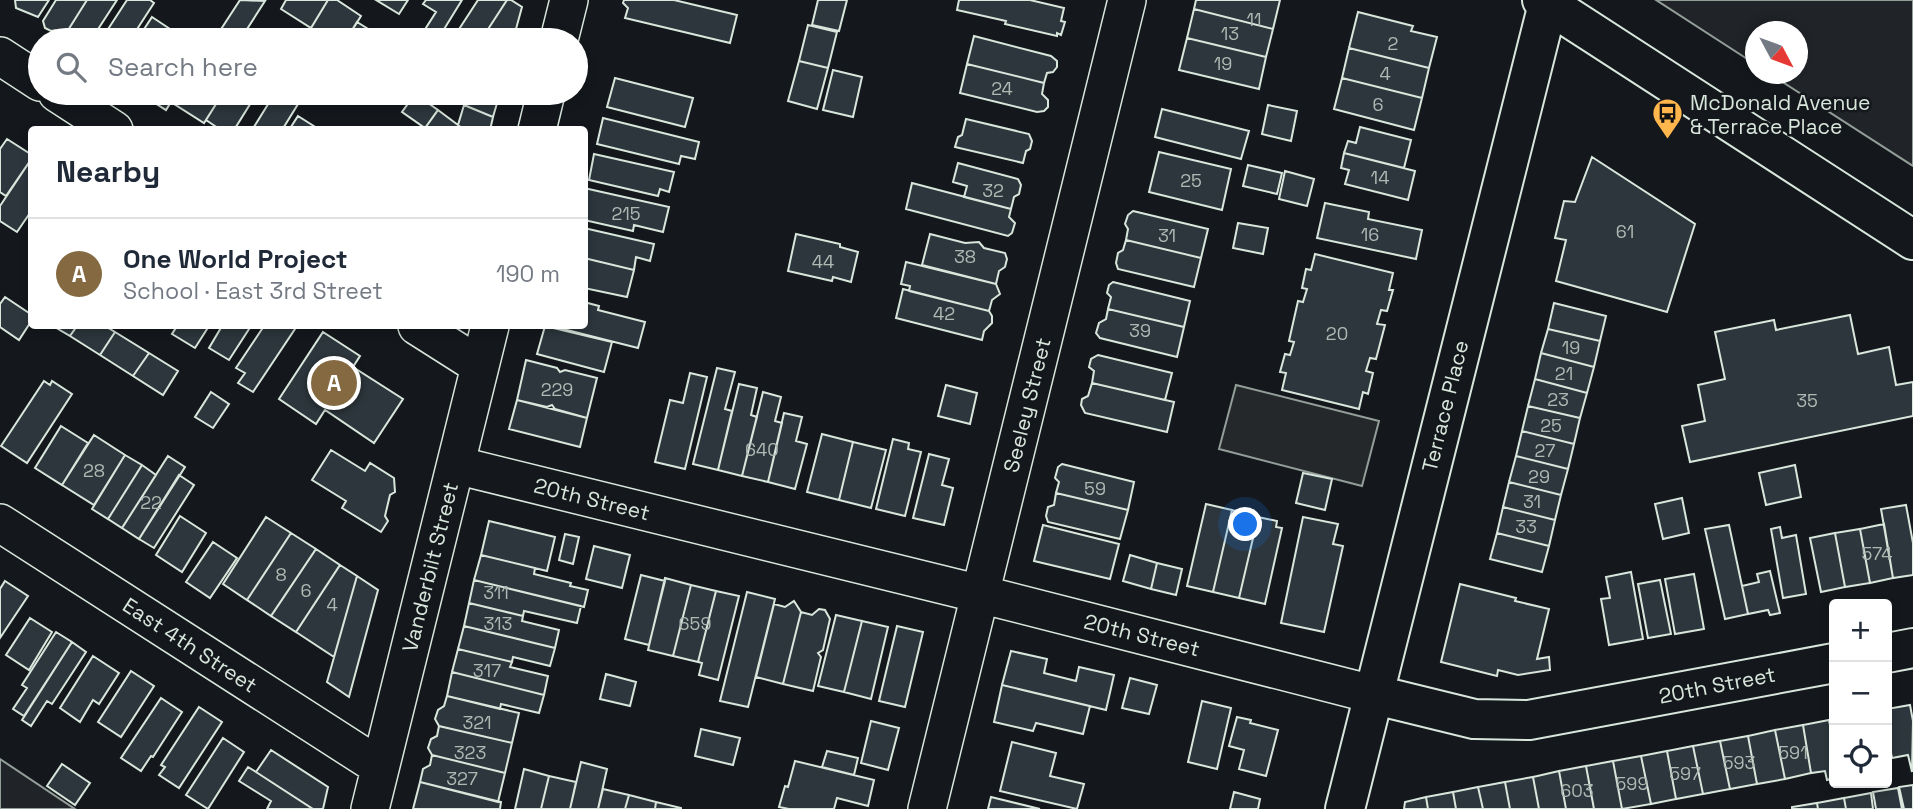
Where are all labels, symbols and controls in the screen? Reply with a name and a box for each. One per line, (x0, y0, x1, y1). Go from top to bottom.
house number: 11 (1246, 8, 1262, 31)
north arrow (1745, 21, 1808, 84)
house number: 13 (1221, 22, 1239, 45)
search box (28, 28, 588, 105)
house number: 2 (1388, 32, 1398, 55)
icon: search (52, 48, 90, 86)
text: Search here (108, 50, 258, 84)
house number: 19 (1214, 52, 1232, 75)
house number: 4 (1379, 62, 1391, 85)
house number: 24 (991, 77, 1013, 100)
place label: McDonald Avenue & Terrace Place (1690, 89, 1871, 140)
house number: 6 (1372, 93, 1384, 116)
bus stop icon: McDonald Avenue & Terrace Place (1650, 97, 1684, 141)
text: Nearby (56, 152, 160, 191)
house number: 14 (1371, 166, 1389, 189)
house number: 25 (1180, 169, 1202, 192)
house number: 32 (982, 179, 1004, 202)
house number: 215 (611, 202, 641, 225)
house number: 61 (1616, 220, 1634, 243)
house number: 16 (1361, 223, 1379, 246)
house number: 31 (1158, 224, 1176, 247)
text: One World Project (123, 242, 348, 276)
house number: 38 (954, 245, 976, 268)
house number: 44 (812, 250, 834, 273)
text: A (72, 259, 86, 289)
text: 190 m (496, 259, 560, 289)
text: School · East 3rd Street (123, 276, 383, 306)
house number: 42 (933, 302, 955, 325)
house number: 39 (1129, 319, 1151, 342)
house number: 20 (1326, 322, 1348, 345)
street label: Seeley Street (997, 335, 1057, 475)
house number: 19 (1562, 336, 1580, 359)
street label: Terrace Place (1416, 337, 1474, 475)
pin: A (311, 357, 357, 409)
house number: 21 (1555, 362, 1573, 385)
house number: 229 (541, 378, 573, 401)
house number: 23 (1547, 388, 1569, 411)
house number: 35 (1796, 389, 1818, 412)
house number: 25 (1540, 414, 1562, 437)
house number: 640 (745, 438, 779, 461)
house number: 27 (1535, 439, 1555, 462)
house number: 28 (83, 459, 105, 482)
house number: 29 (1528, 465, 1550, 488)
street label: 20th Street (531, 472, 653, 526)
house number: 59 (1084, 477, 1106, 500)
street label: Vanderbilt Street (396, 479, 464, 655)
house number: 31 (1523, 490, 1541, 513)
house number: 22 (140, 491, 162, 514)
your location (1228, 507, 1262, 541)
house number: 33 (1515, 515, 1537, 538)
house number: 574 (1862, 542, 1892, 565)
house number: 8 (275, 563, 287, 586)
house number: 6 (300, 579, 312, 602)
house number: 311 (483, 581, 509, 604)
street label: East 4th Street (118, 591, 262, 699)
house number: 4 (326, 593, 338, 616)
map controls (1829, 599, 1892, 788)
button: + (1829, 599, 1892, 662)
street label: 20th Street (1081, 608, 1203, 662)
house number: 313 (483, 612, 513, 635)
house number: 659 (679, 612, 711, 635)
house number: 317 (473, 659, 501, 682)
street label: 20th Street (1656, 660, 1778, 710)
button: − (1829, 662, 1892, 725)
house number: 321 (462, 711, 492, 734)
button: locate (1829, 725, 1892, 788)
house number: 323 (454, 741, 486, 764)
house number: 591 (1778, 741, 1808, 764)
house number: 593 (1723, 751, 1755, 774)
house number: 597 (1669, 762, 1701, 785)
house number: 327 (446, 767, 478, 790)
house number: 599 (1616, 772, 1648, 795)
house number: 603 (1560, 779, 1594, 802)

